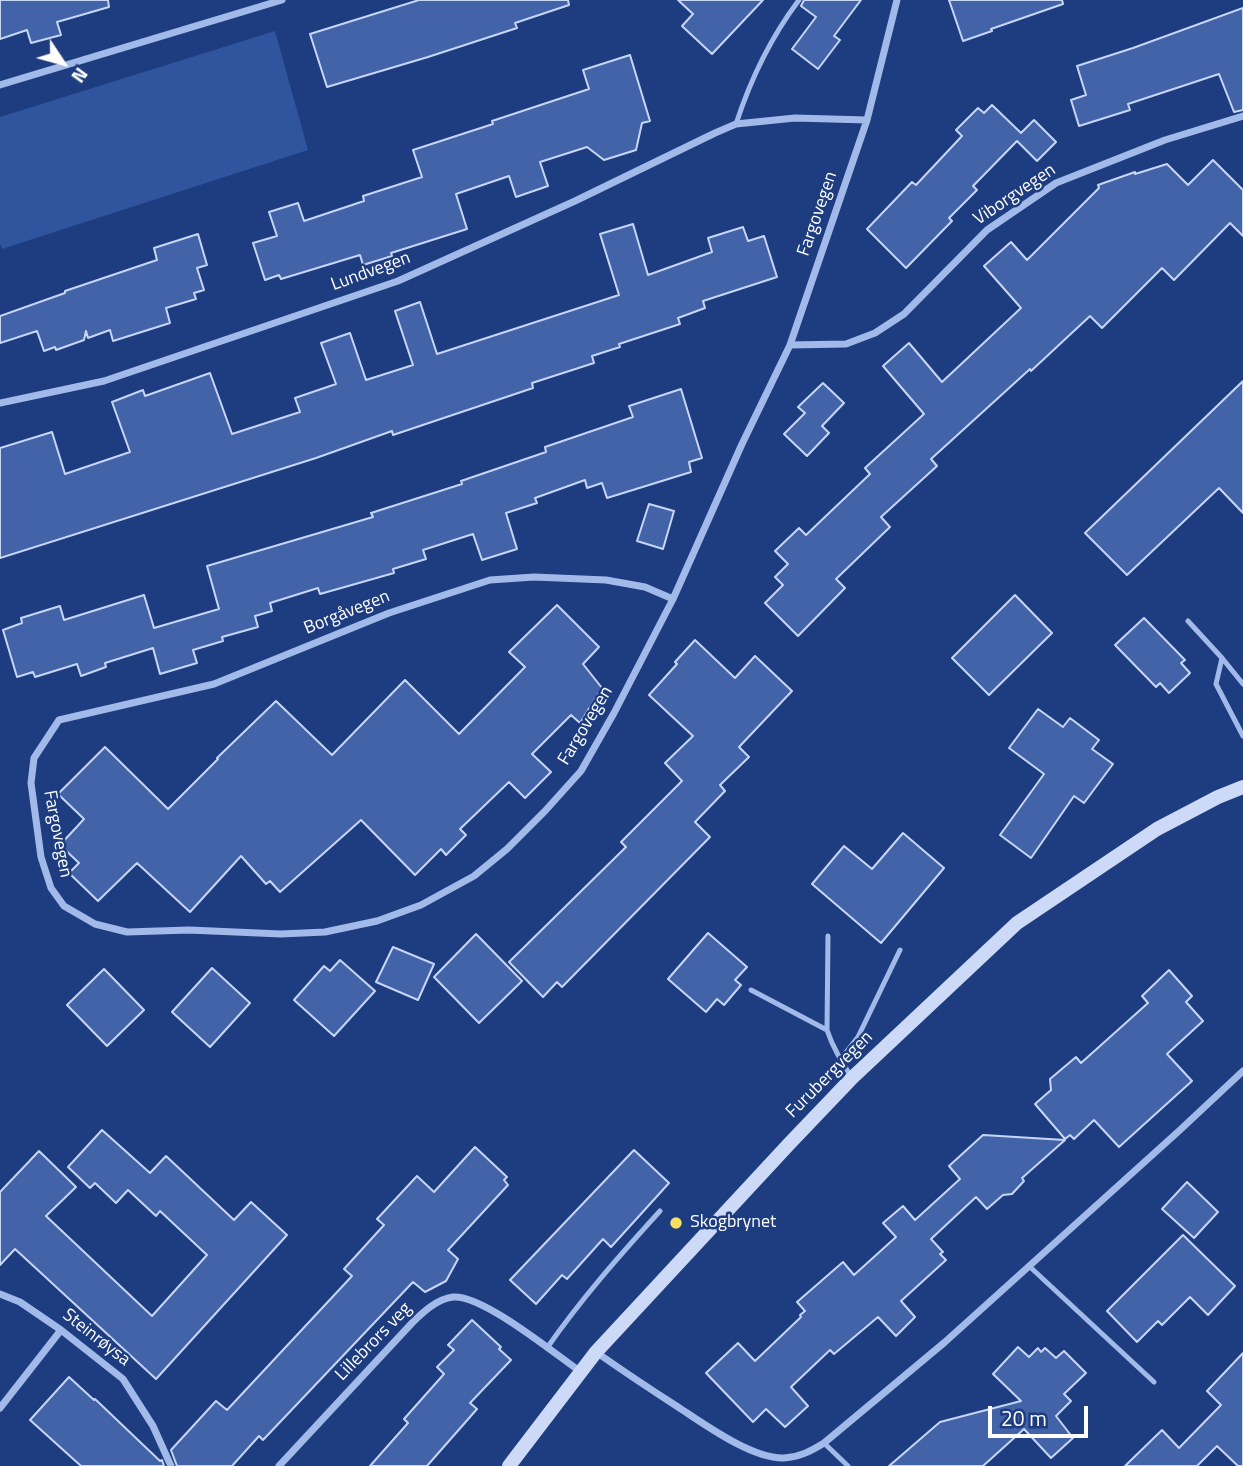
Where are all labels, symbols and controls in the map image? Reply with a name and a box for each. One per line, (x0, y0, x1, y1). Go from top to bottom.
north arrow (28, 28, 98, 98)
text: N (65, 62, 96, 89)
street label: Viborgvegen (970, 160, 1060, 230)
street label: Fargovegen (793, 169, 843, 259)
street label: Lundvegen (328, 248, 414, 296)
street label: Borgåvegen (301, 586, 393, 640)
street label: Fargovegen (554, 683, 618, 769)
street label: Fargovegen (38, 789, 76, 879)
street label: Furubergvegen (782, 1027, 878, 1123)
place label: Skogbrynet (690, 1212, 776, 1234)
marker: Skogbrynet (668, 1215, 684, 1231)
street label: Lillebrors veg (331, 1298, 417, 1386)
street label: Steinrøysa (58, 1305, 134, 1371)
scale bar (991, 1392, 1091, 1436)
text: 20 m (1001, 1402, 1047, 1434)

